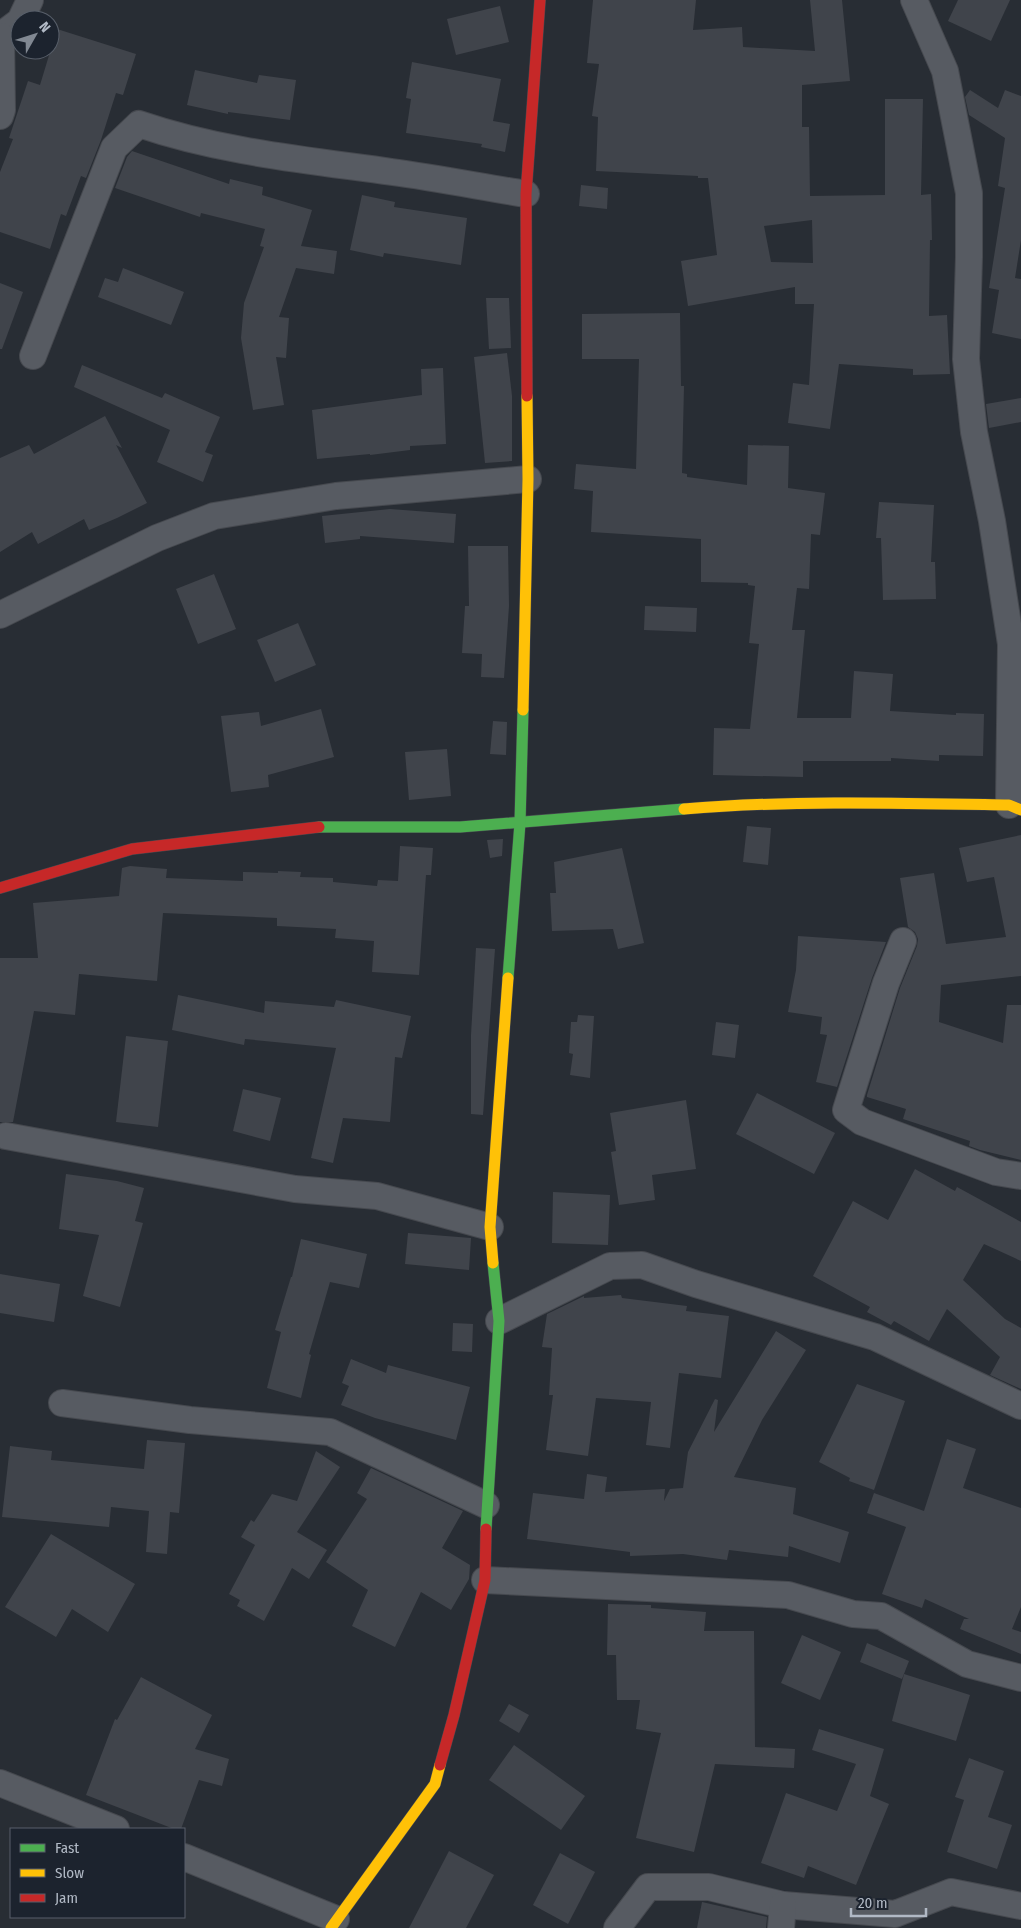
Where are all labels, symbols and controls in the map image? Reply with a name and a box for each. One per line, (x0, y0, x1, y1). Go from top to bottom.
north arrow (10, 10, 60, 60)
text: N (35, 19, 54, 36)
legend (10, 1828, 185, 1918)
text: Fast (55, 1839, 79, 1857)
text: Slow (55, 1864, 84, 1882)
scale bar (851, 1886, 926, 1918)
text: Jam (55, 1889, 78, 1907)
text: 20 m (858, 1894, 888, 1912)

